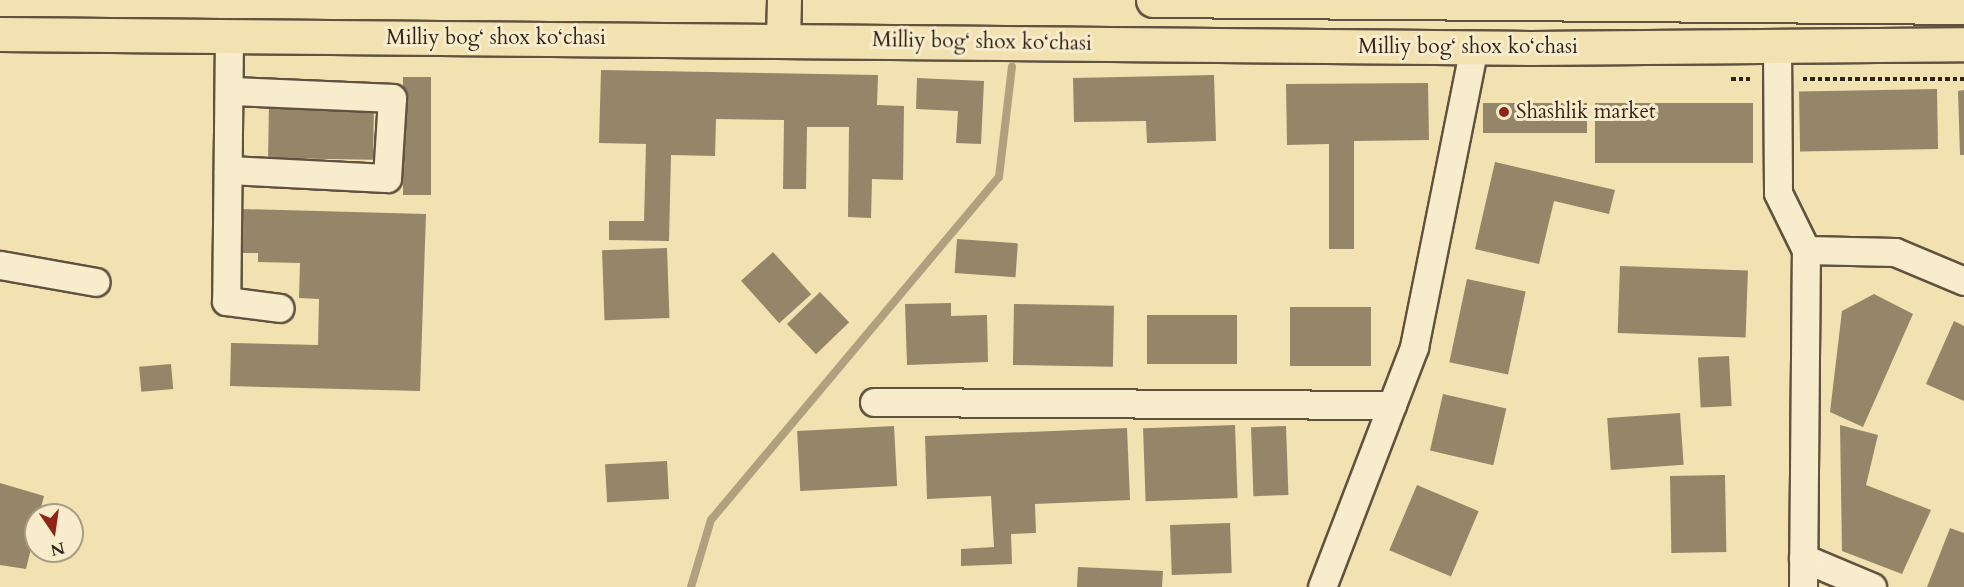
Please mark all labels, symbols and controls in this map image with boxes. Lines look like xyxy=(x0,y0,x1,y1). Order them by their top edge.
street label: Milliy bog‘ shox ko‘chasi xyxy=(386,25,606,51)
street label: Milliy bog‘ shox ko‘chasi xyxy=(872,27,1092,57)
street label: Milliy bog‘ shox ko‘chasi xyxy=(1358,34,1578,60)
place label: Shashlik market xyxy=(1516,99,1656,125)
marker: Shashlik market xyxy=(1497,105,1511,119)
north arrow xyxy=(24,503,84,563)
text: N xyxy=(48,536,67,561)

